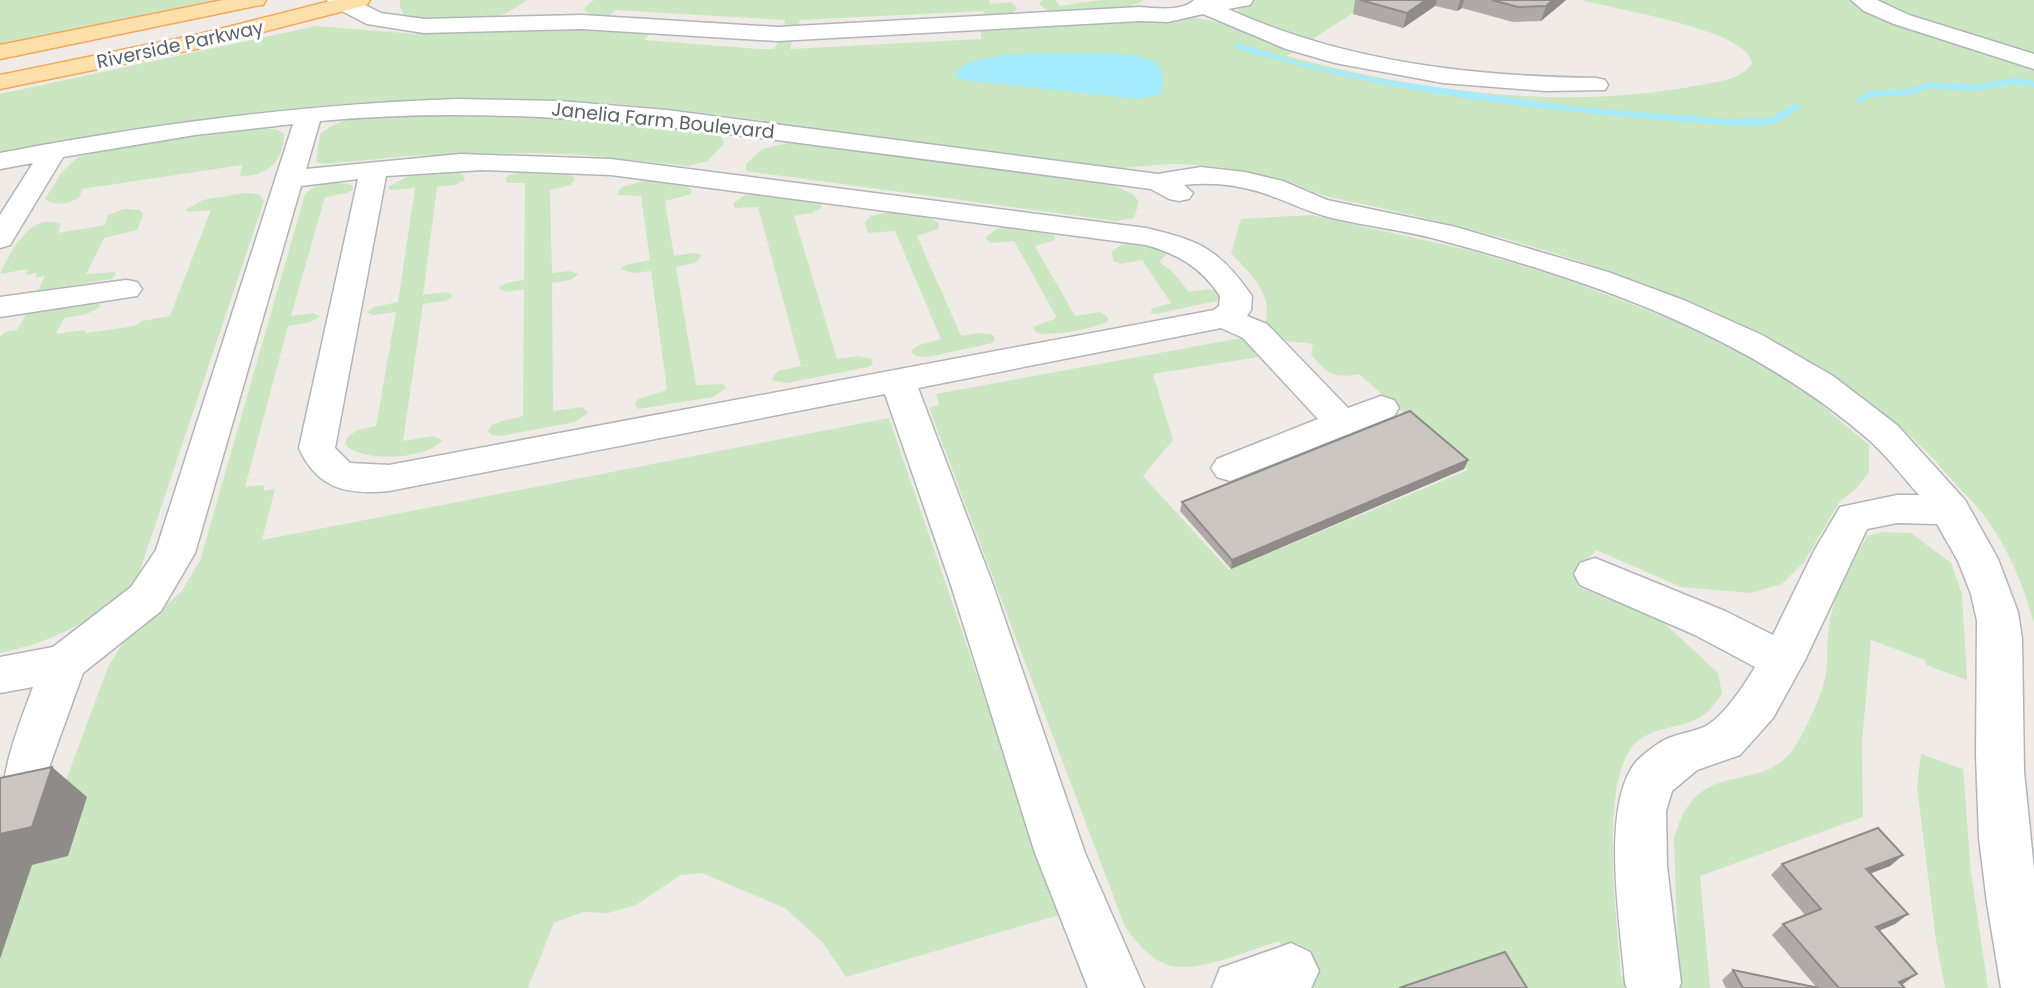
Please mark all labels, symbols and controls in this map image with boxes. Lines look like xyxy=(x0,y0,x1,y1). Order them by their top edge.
street label: Riverside Parkway xyxy=(94,14,266,75)
street label: Janelia Farm Boulevard xyxy=(550,95,776,146)

